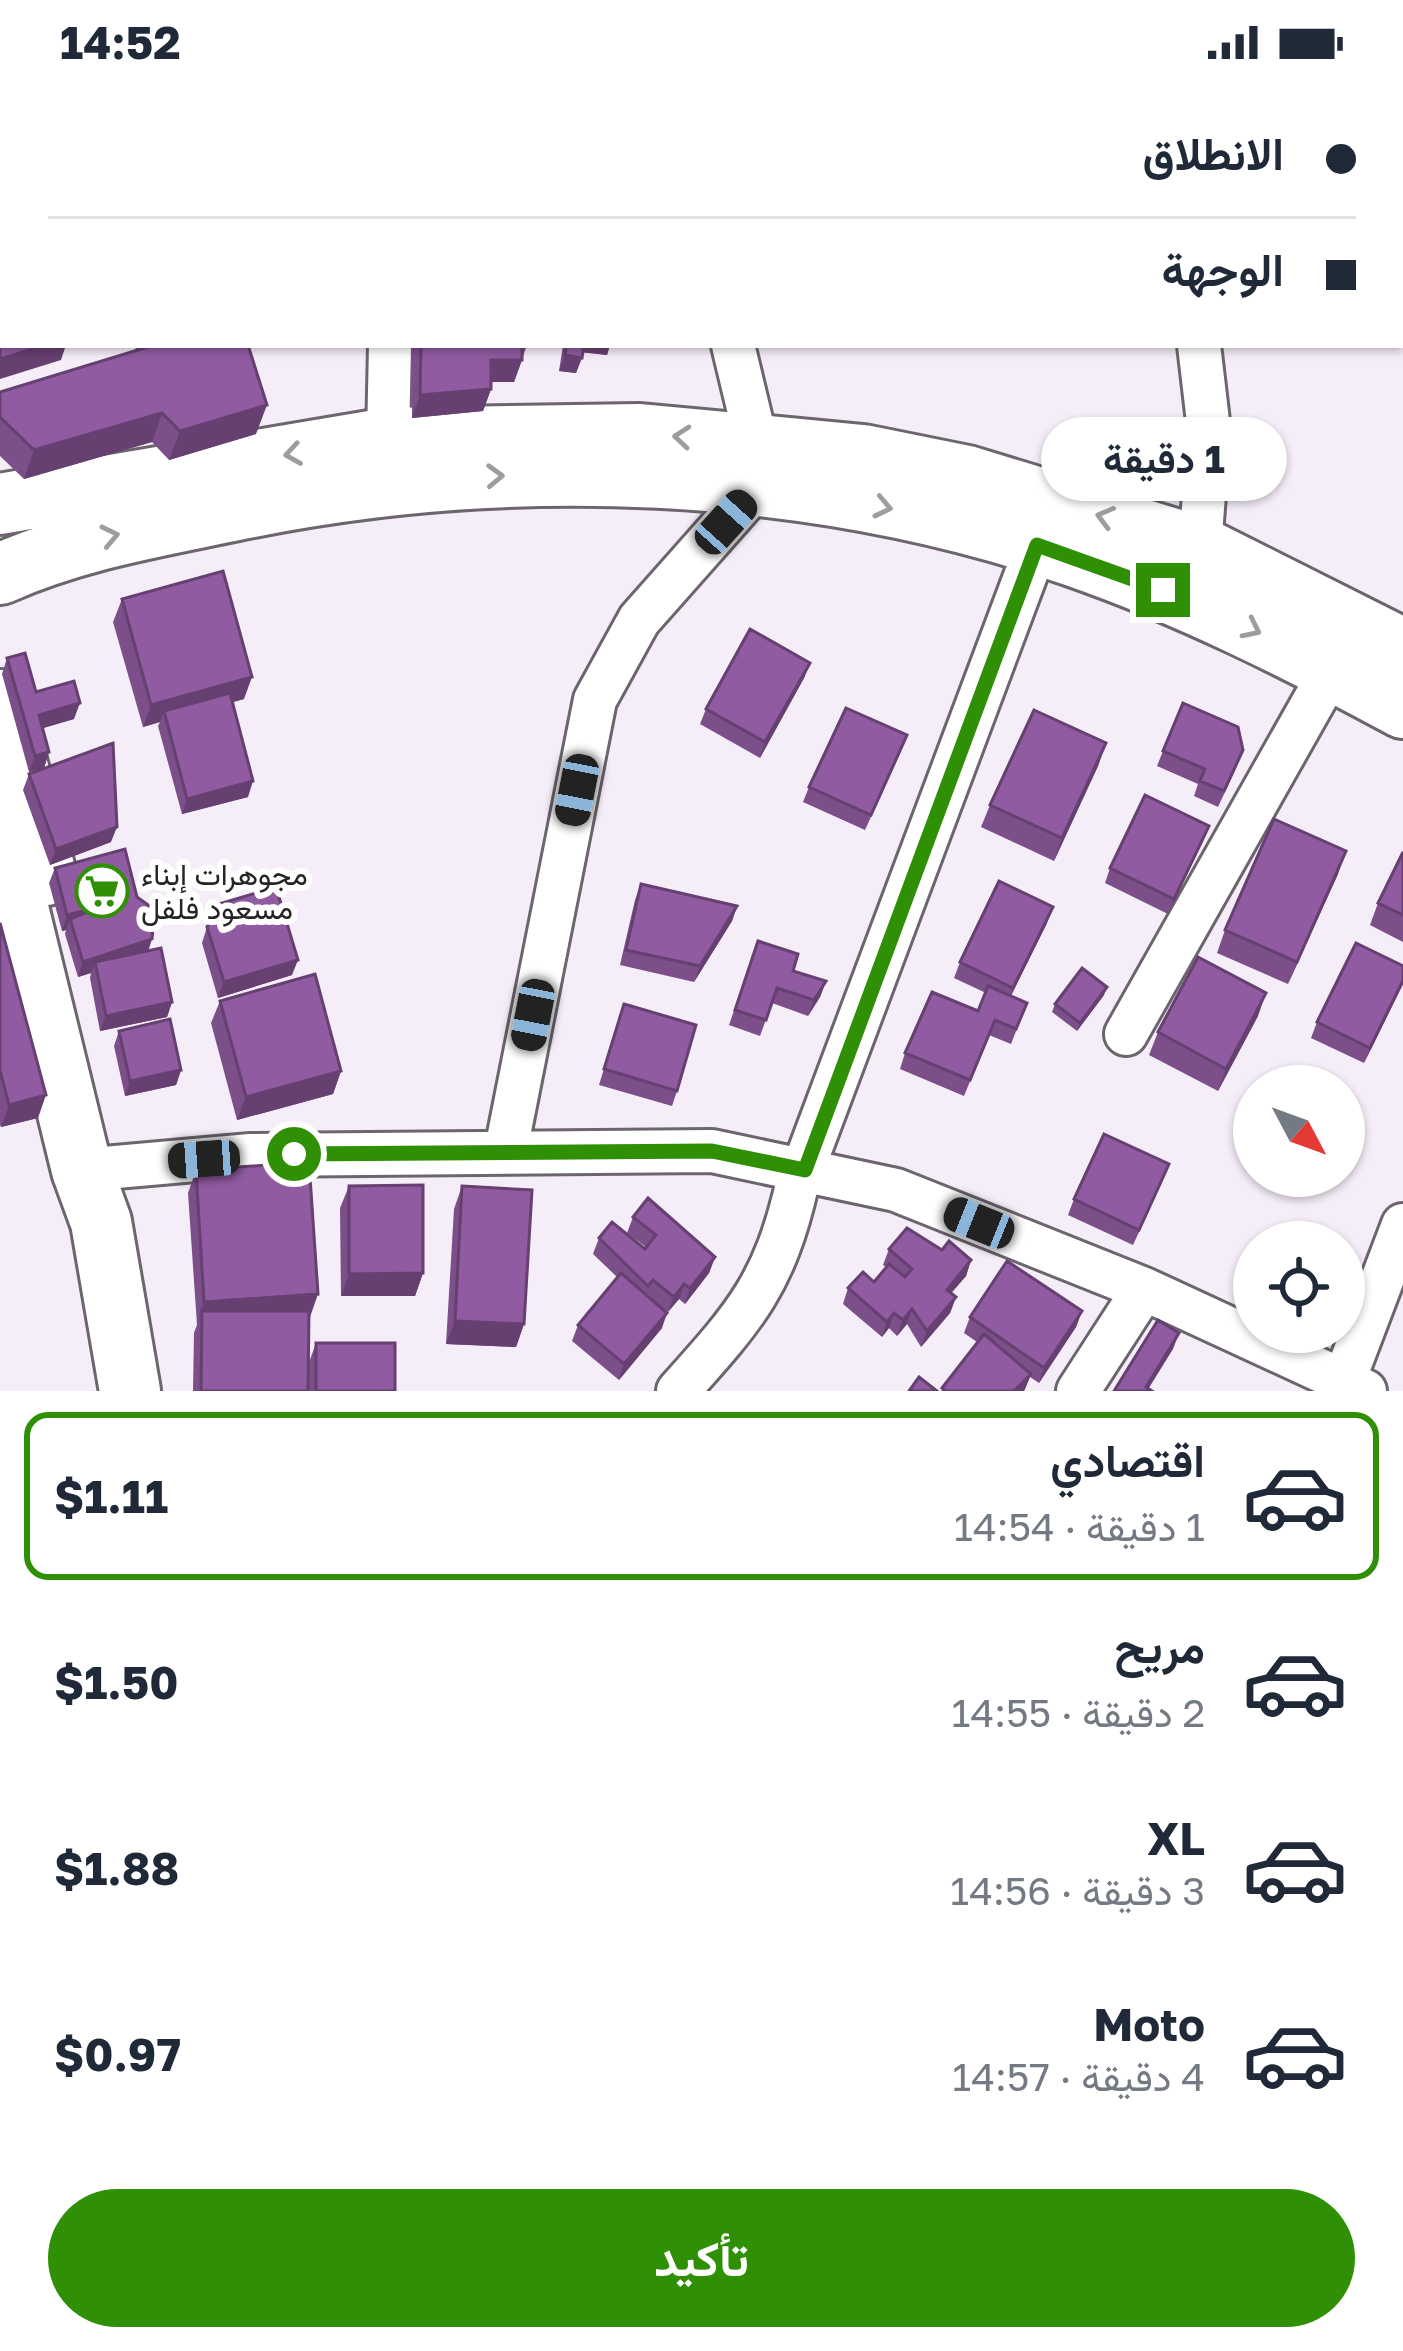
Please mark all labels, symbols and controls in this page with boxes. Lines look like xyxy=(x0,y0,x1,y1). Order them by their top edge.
text: 14:52 xyxy=(60,15,181,69)
text: الانطلاق xyxy=(1143,126,1284,180)
text: الوجهة xyxy=(1162,242,1284,296)
callout: 1 دقيقة xyxy=(1040,416,1286,500)
one-way arrow xyxy=(672,425,691,451)
text: 1 دقيقة xyxy=(1103,435,1225,482)
one-way arrow xyxy=(284,440,304,465)
one-way arrow xyxy=(486,463,505,489)
car xyxy=(689,483,763,561)
one-way arrow xyxy=(872,494,892,519)
one-way arrow xyxy=(1095,507,1115,532)
one-way arrow xyxy=(100,525,120,550)
route end xyxy=(1136,563,1190,617)
one-way arrow xyxy=(1240,614,1262,637)
car xyxy=(552,751,602,829)
place label: مجوهرات إبناء مسعود فلفل xyxy=(141,856,308,927)
supermarket icon: مجوهرات إبناء مسعود فلفل xyxy=(74,863,130,919)
car xyxy=(508,976,558,1054)
north arrow xyxy=(1233,1065,1365,1197)
map controls xyxy=(1233,1065,1365,1353)
route start xyxy=(267,1127,321,1181)
car xyxy=(167,1139,241,1179)
car xyxy=(939,1193,1019,1253)
button: locate xyxy=(1233,1221,1365,1353)
text: اقتصادي xyxy=(1050,1433,1205,1487)
icon: car xyxy=(1241,1442,1349,1550)
text: $1.11 xyxy=(54,1469,168,1523)
text: 1 دقيقة · 14:54 xyxy=(954,1503,1205,1550)
text: مريح xyxy=(1114,1619,1205,1673)
icon: car xyxy=(1241,1628,1349,1736)
text: $1.50 xyxy=(54,1655,178,1709)
text: 2 دقيقة · 14:55 xyxy=(952,1689,1205,1736)
text: XL xyxy=(1147,1811,1205,1865)
icon: car xyxy=(1241,1814,1349,1922)
text: $1.88 xyxy=(54,1841,179,1895)
text: 3 دقيقة · 14:56 xyxy=(950,1867,1205,1914)
text: Moto xyxy=(1093,1997,1205,2051)
icon: car xyxy=(1241,2000,1349,2108)
text: $0.97 xyxy=(54,2027,181,2081)
text: 4 دقيقة · 14:57 xyxy=(952,2053,1205,2100)
button: تأكيد xyxy=(48,2189,1355,2327)

